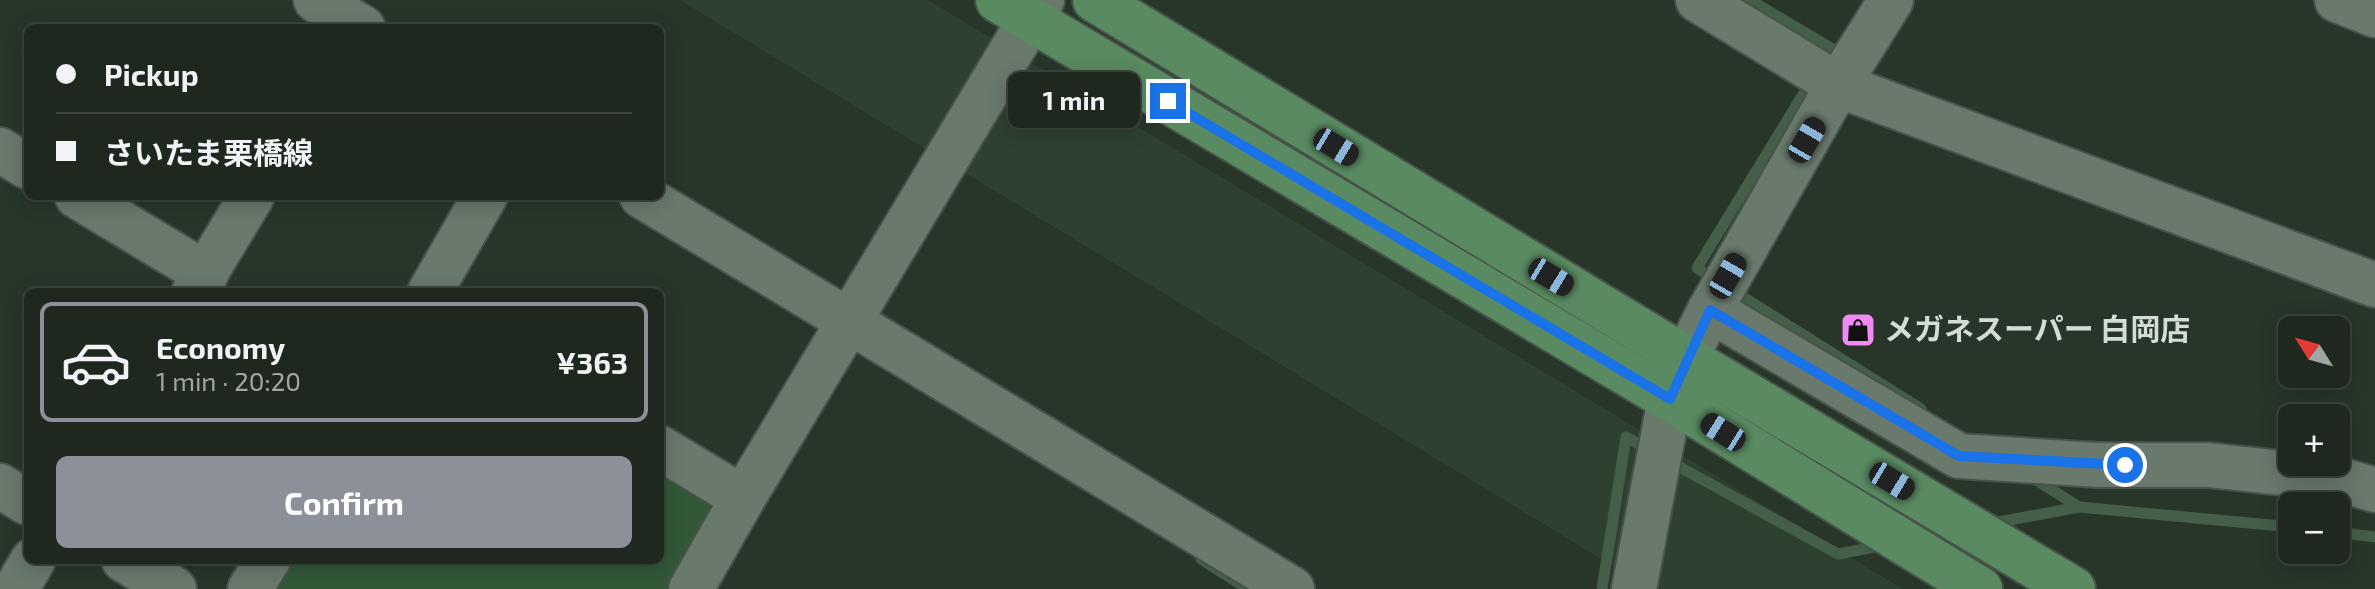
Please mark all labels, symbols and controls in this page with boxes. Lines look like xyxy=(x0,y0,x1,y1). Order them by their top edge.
text: Pickup xyxy=(104,56,199,92)
callout: 1 min xyxy=(1008,73,1140,129)
route end xyxy=(1150,83,1186,119)
text: 1 min xyxy=(1043,84,1105,115)
car xyxy=(1785,113,1829,167)
car xyxy=(1309,124,1363,170)
text: さいたま栗橋線 xyxy=(104,134,313,170)
car xyxy=(1706,249,1750,303)
car xyxy=(1524,254,1578,300)
place label: メガネスーパー 白岡店 xyxy=(1884,310,2190,346)
shop icon: メガネスーパー 白岡店 xyxy=(1839,311,1877,349)
north arrow xyxy=(2278,316,2350,388)
map controls xyxy=(2278,316,2350,564)
icon: car xyxy=(60,326,132,398)
text: Economy xyxy=(156,329,285,365)
text: ¥363 xyxy=(556,344,628,380)
text: 1 min · 20:20 xyxy=(156,365,301,396)
button: + xyxy=(2278,404,2350,476)
car xyxy=(1696,409,1750,455)
route start xyxy=(2107,447,2143,483)
button: Confirm xyxy=(56,456,632,548)
car xyxy=(1865,458,1919,504)
button: − xyxy=(2278,492,2350,564)

